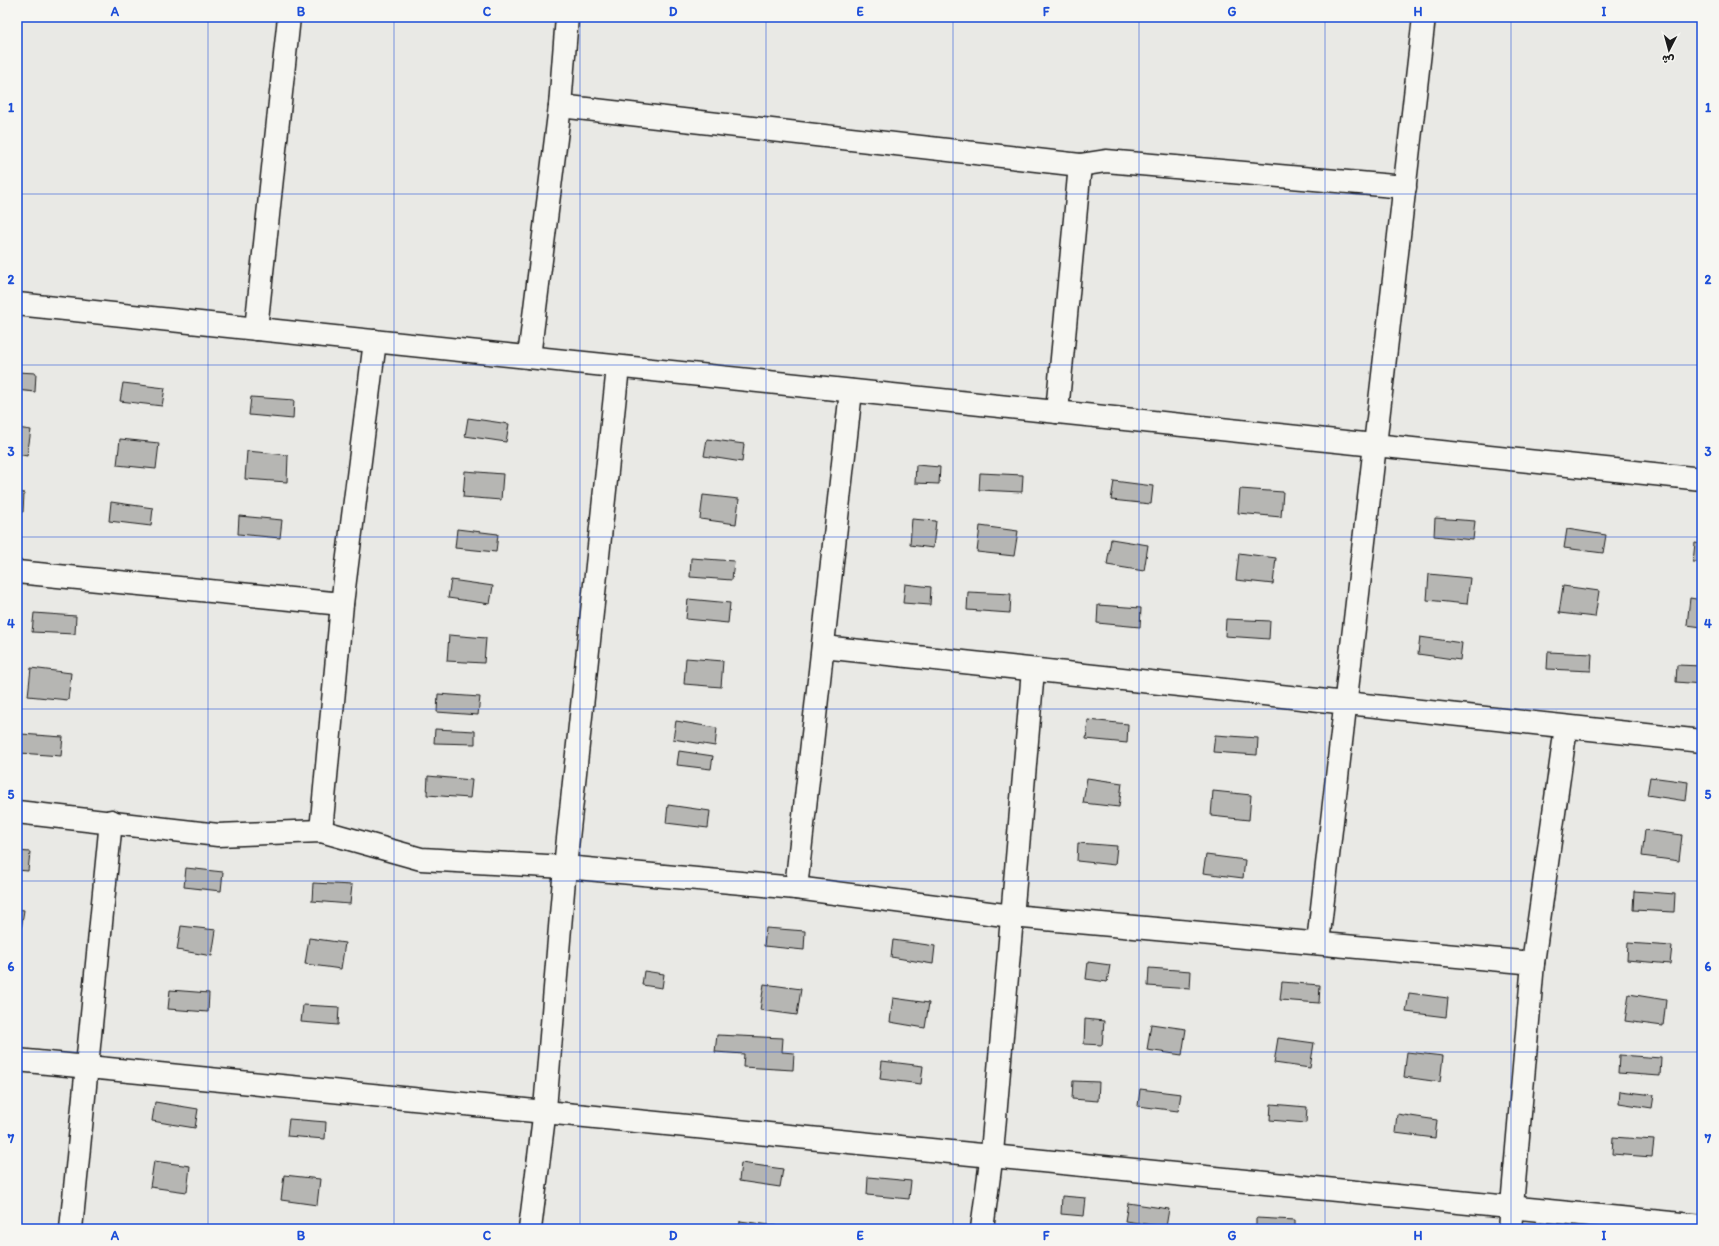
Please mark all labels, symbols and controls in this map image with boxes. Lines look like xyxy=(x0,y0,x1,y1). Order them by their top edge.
text: A xyxy=(110,4,120,19)
text: B xyxy=(297,4,306,19)
text: C xyxy=(483,4,492,19)
text: D xyxy=(669,4,678,19)
text: E xyxy=(856,4,864,19)
text: F xyxy=(1043,4,1050,19)
text: G xyxy=(1228,4,1237,19)
text: H xyxy=(1414,4,1423,19)
text: I xyxy=(1602,4,1607,19)
north arrow xyxy=(1649,30,1689,70)
text: ش xyxy=(1661,52,1675,67)
text: 1 xyxy=(8,100,14,115)
text: 1 xyxy=(1705,100,1711,115)
text: 2 xyxy=(8,272,15,287)
text: 2 xyxy=(1705,272,1712,287)
text: 3 xyxy=(7,444,15,459)
text: 3 xyxy=(1704,444,1712,459)
text: 4 xyxy=(7,616,15,631)
text: 4 xyxy=(1704,616,1712,631)
text: 5 xyxy=(8,787,15,802)
text: 5 xyxy=(1705,787,1712,802)
text: 6 xyxy=(8,959,15,974)
text: 6 xyxy=(1705,959,1712,974)
text: 7 xyxy=(7,1131,15,1146)
text: 7 xyxy=(1704,1131,1712,1146)
text: A xyxy=(110,1228,120,1243)
text: B xyxy=(297,1228,306,1243)
text: C xyxy=(483,1228,492,1243)
text: D xyxy=(669,1228,678,1243)
text: E xyxy=(856,1228,864,1243)
text: F xyxy=(1043,1228,1050,1243)
text: G xyxy=(1228,1228,1237,1243)
text: H xyxy=(1414,1228,1423,1243)
text: I xyxy=(1602,1228,1607,1243)

